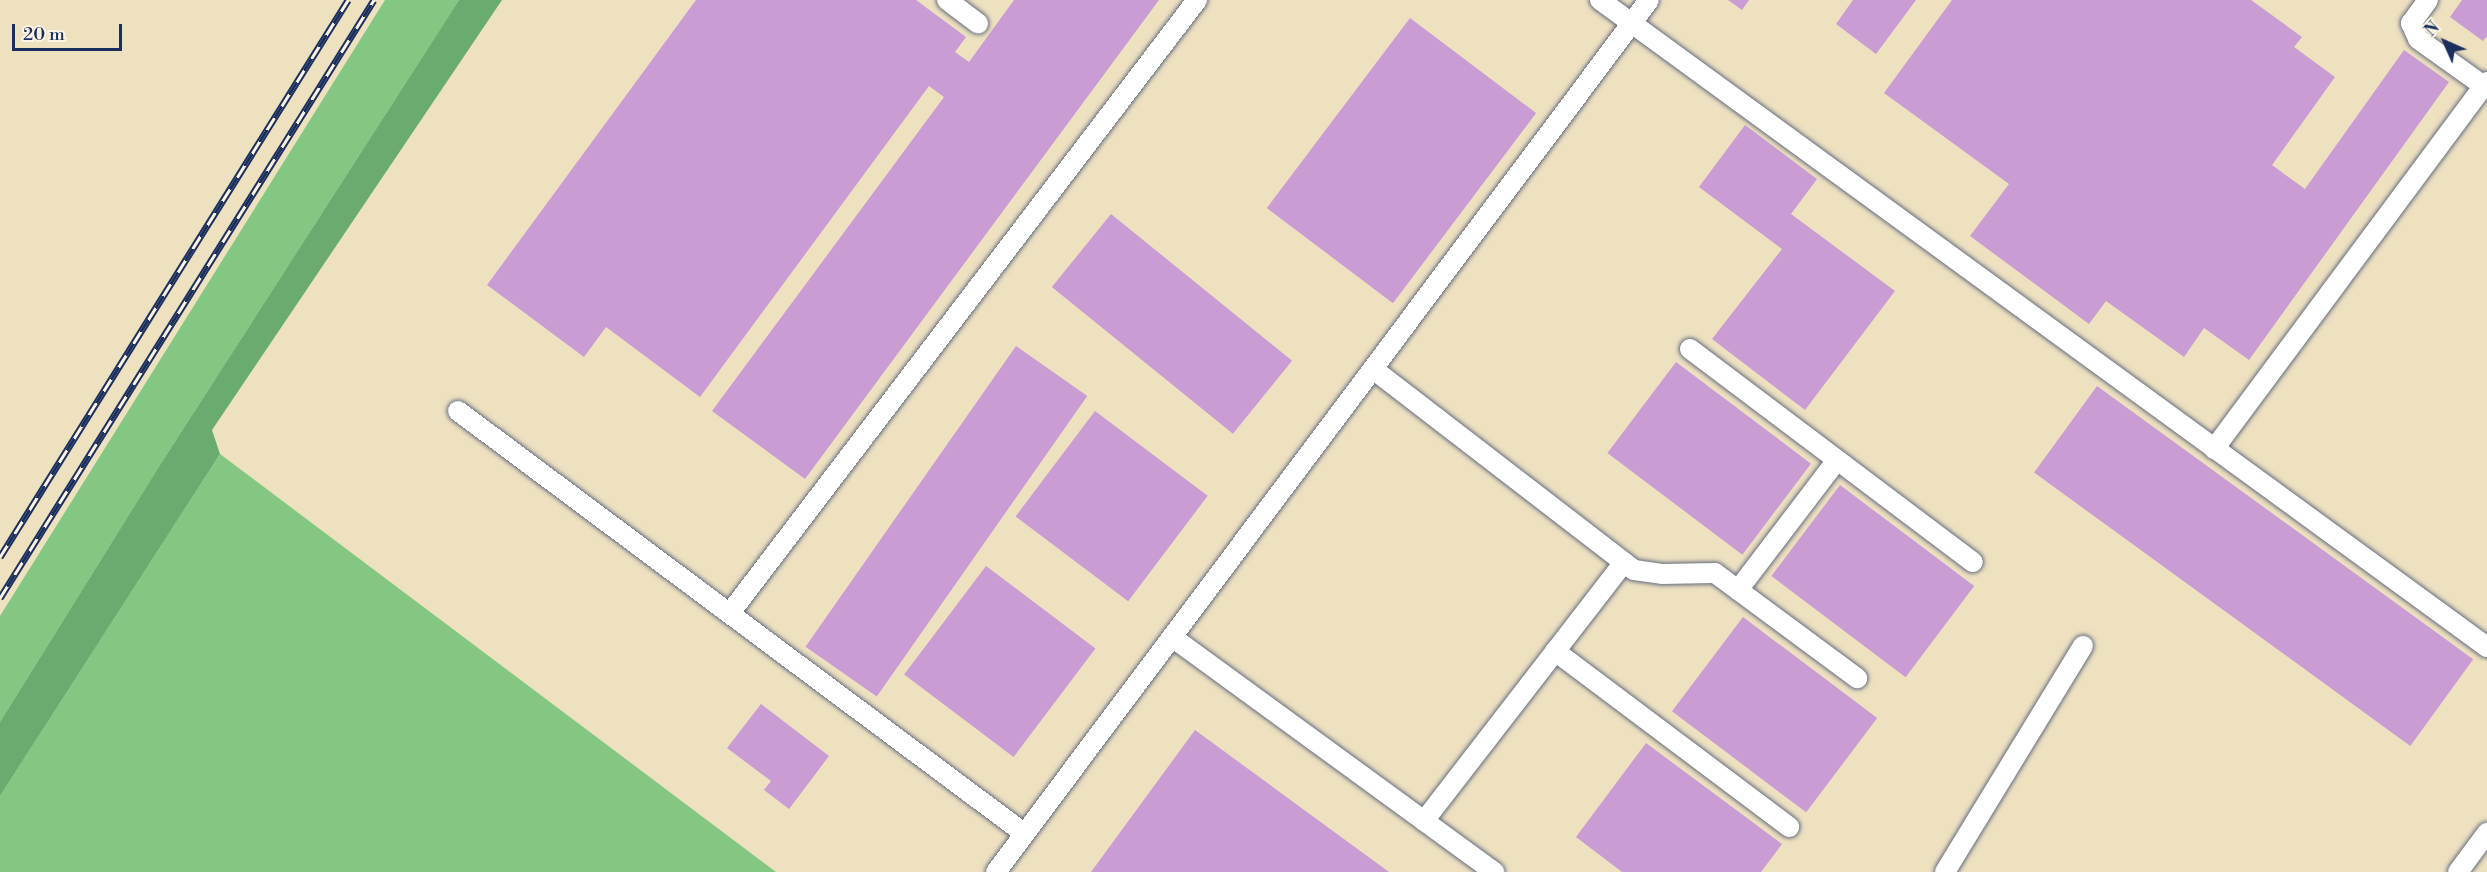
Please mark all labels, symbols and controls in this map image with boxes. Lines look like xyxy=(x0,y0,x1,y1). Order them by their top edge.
scale bar xyxy=(15,12,124,50)
north arrow xyxy=(2415,12,2475,72)
text: N xyxy=(2421,18,2444,41)
text: 20 m xyxy=(23,23,65,46)

